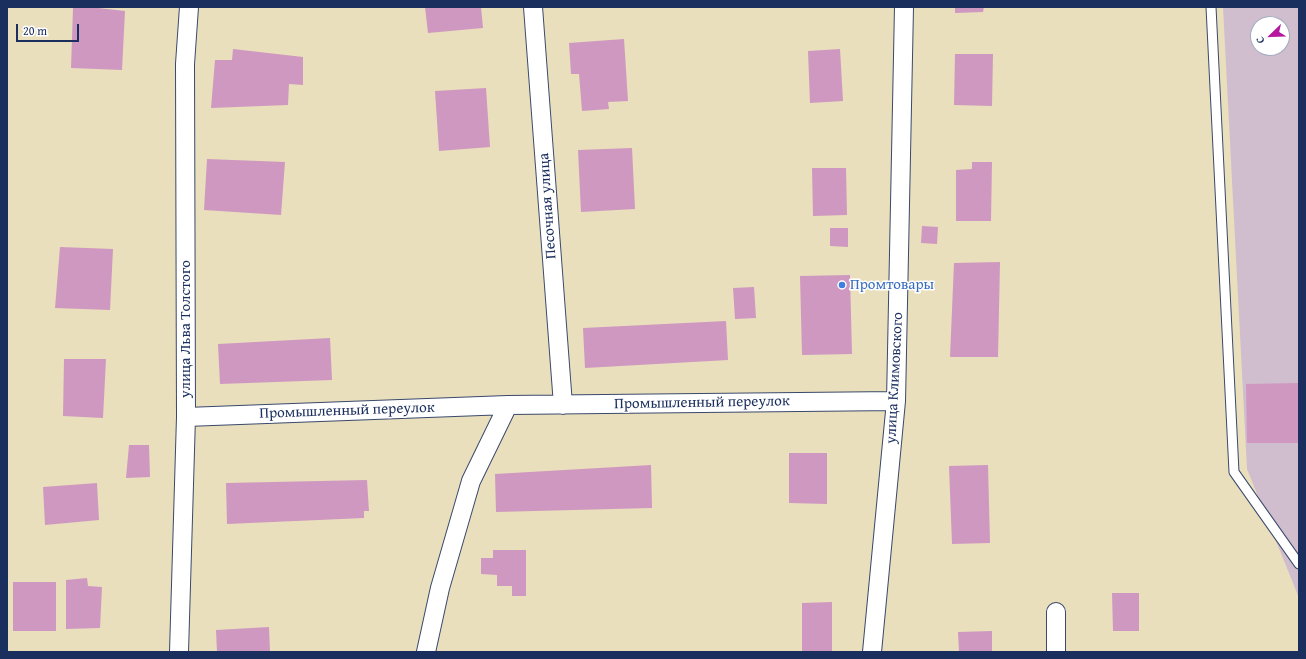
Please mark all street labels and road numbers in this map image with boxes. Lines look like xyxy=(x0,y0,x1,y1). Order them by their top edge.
street label: Песочная улица xyxy=(535,152,561,260)
street label: улица Льва Толстого xyxy=(177,260,195,398)
street label: улица Климовского xyxy=(883,312,907,444)
street label: Промышленный переулок xyxy=(614,392,790,414)
street label: Промышленный переулок xyxy=(259,399,435,423)

